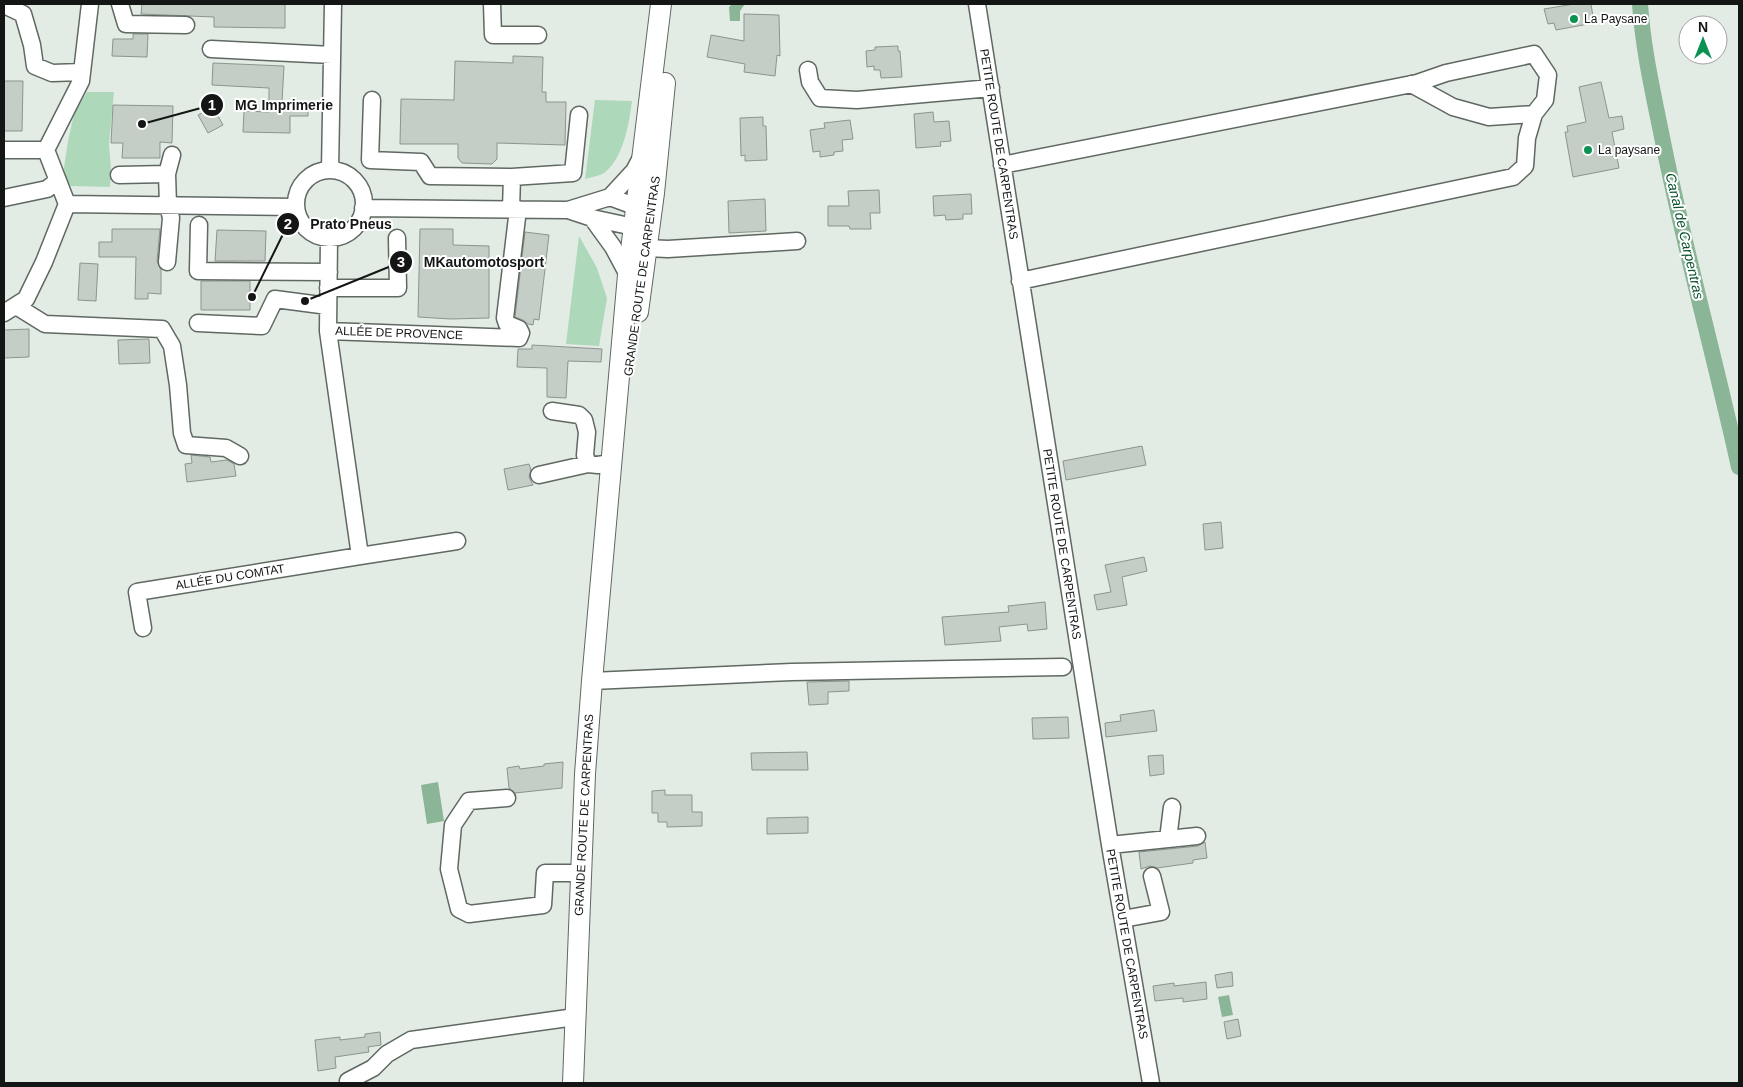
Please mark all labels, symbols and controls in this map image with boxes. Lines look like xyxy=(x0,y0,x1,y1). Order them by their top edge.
place label: La Paysane xyxy=(1584,12,1648,26)
marker: La Paysane xyxy=(1568,13,1580,25)
north arrow xyxy=(1678,15,1728,65)
text: N xyxy=(1698,19,1708,35)
street label: PETITE ROUTE DE CARPENTRAS xyxy=(977,48,1021,240)
callout: MG Imprimerie xyxy=(200,90,343,119)
text: 1 xyxy=(208,96,216,113)
text: MG Imprimerie xyxy=(235,97,333,113)
place label: La paysane xyxy=(1598,143,1660,157)
marker: La paysane xyxy=(1582,144,1594,156)
water label: Canal de Carpentras xyxy=(1663,171,1707,301)
street label: GRANDE ROUTE DE CARPENTRAS xyxy=(621,175,663,377)
callout: Prato Pneus xyxy=(275,209,402,238)
text: 2 xyxy=(284,215,292,232)
text: Prato Pneus xyxy=(310,216,392,232)
callout: MKautomotosport xyxy=(388,248,554,277)
text: 3 xyxy=(397,253,405,270)
text: MKautomotosport xyxy=(424,254,545,270)
street label: ALLÉE DE PROVENCE xyxy=(335,323,463,342)
street label: PETITE ROUTE DE CARPENTRAS xyxy=(1040,448,1084,640)
street label: ALLÉE DU COMTAT xyxy=(174,560,286,593)
street label: GRANDE ROUTE DE CARPENTRAS xyxy=(572,714,596,916)
street label: PETITE ROUTE DE CARPENTRAS xyxy=(1103,848,1151,1040)

